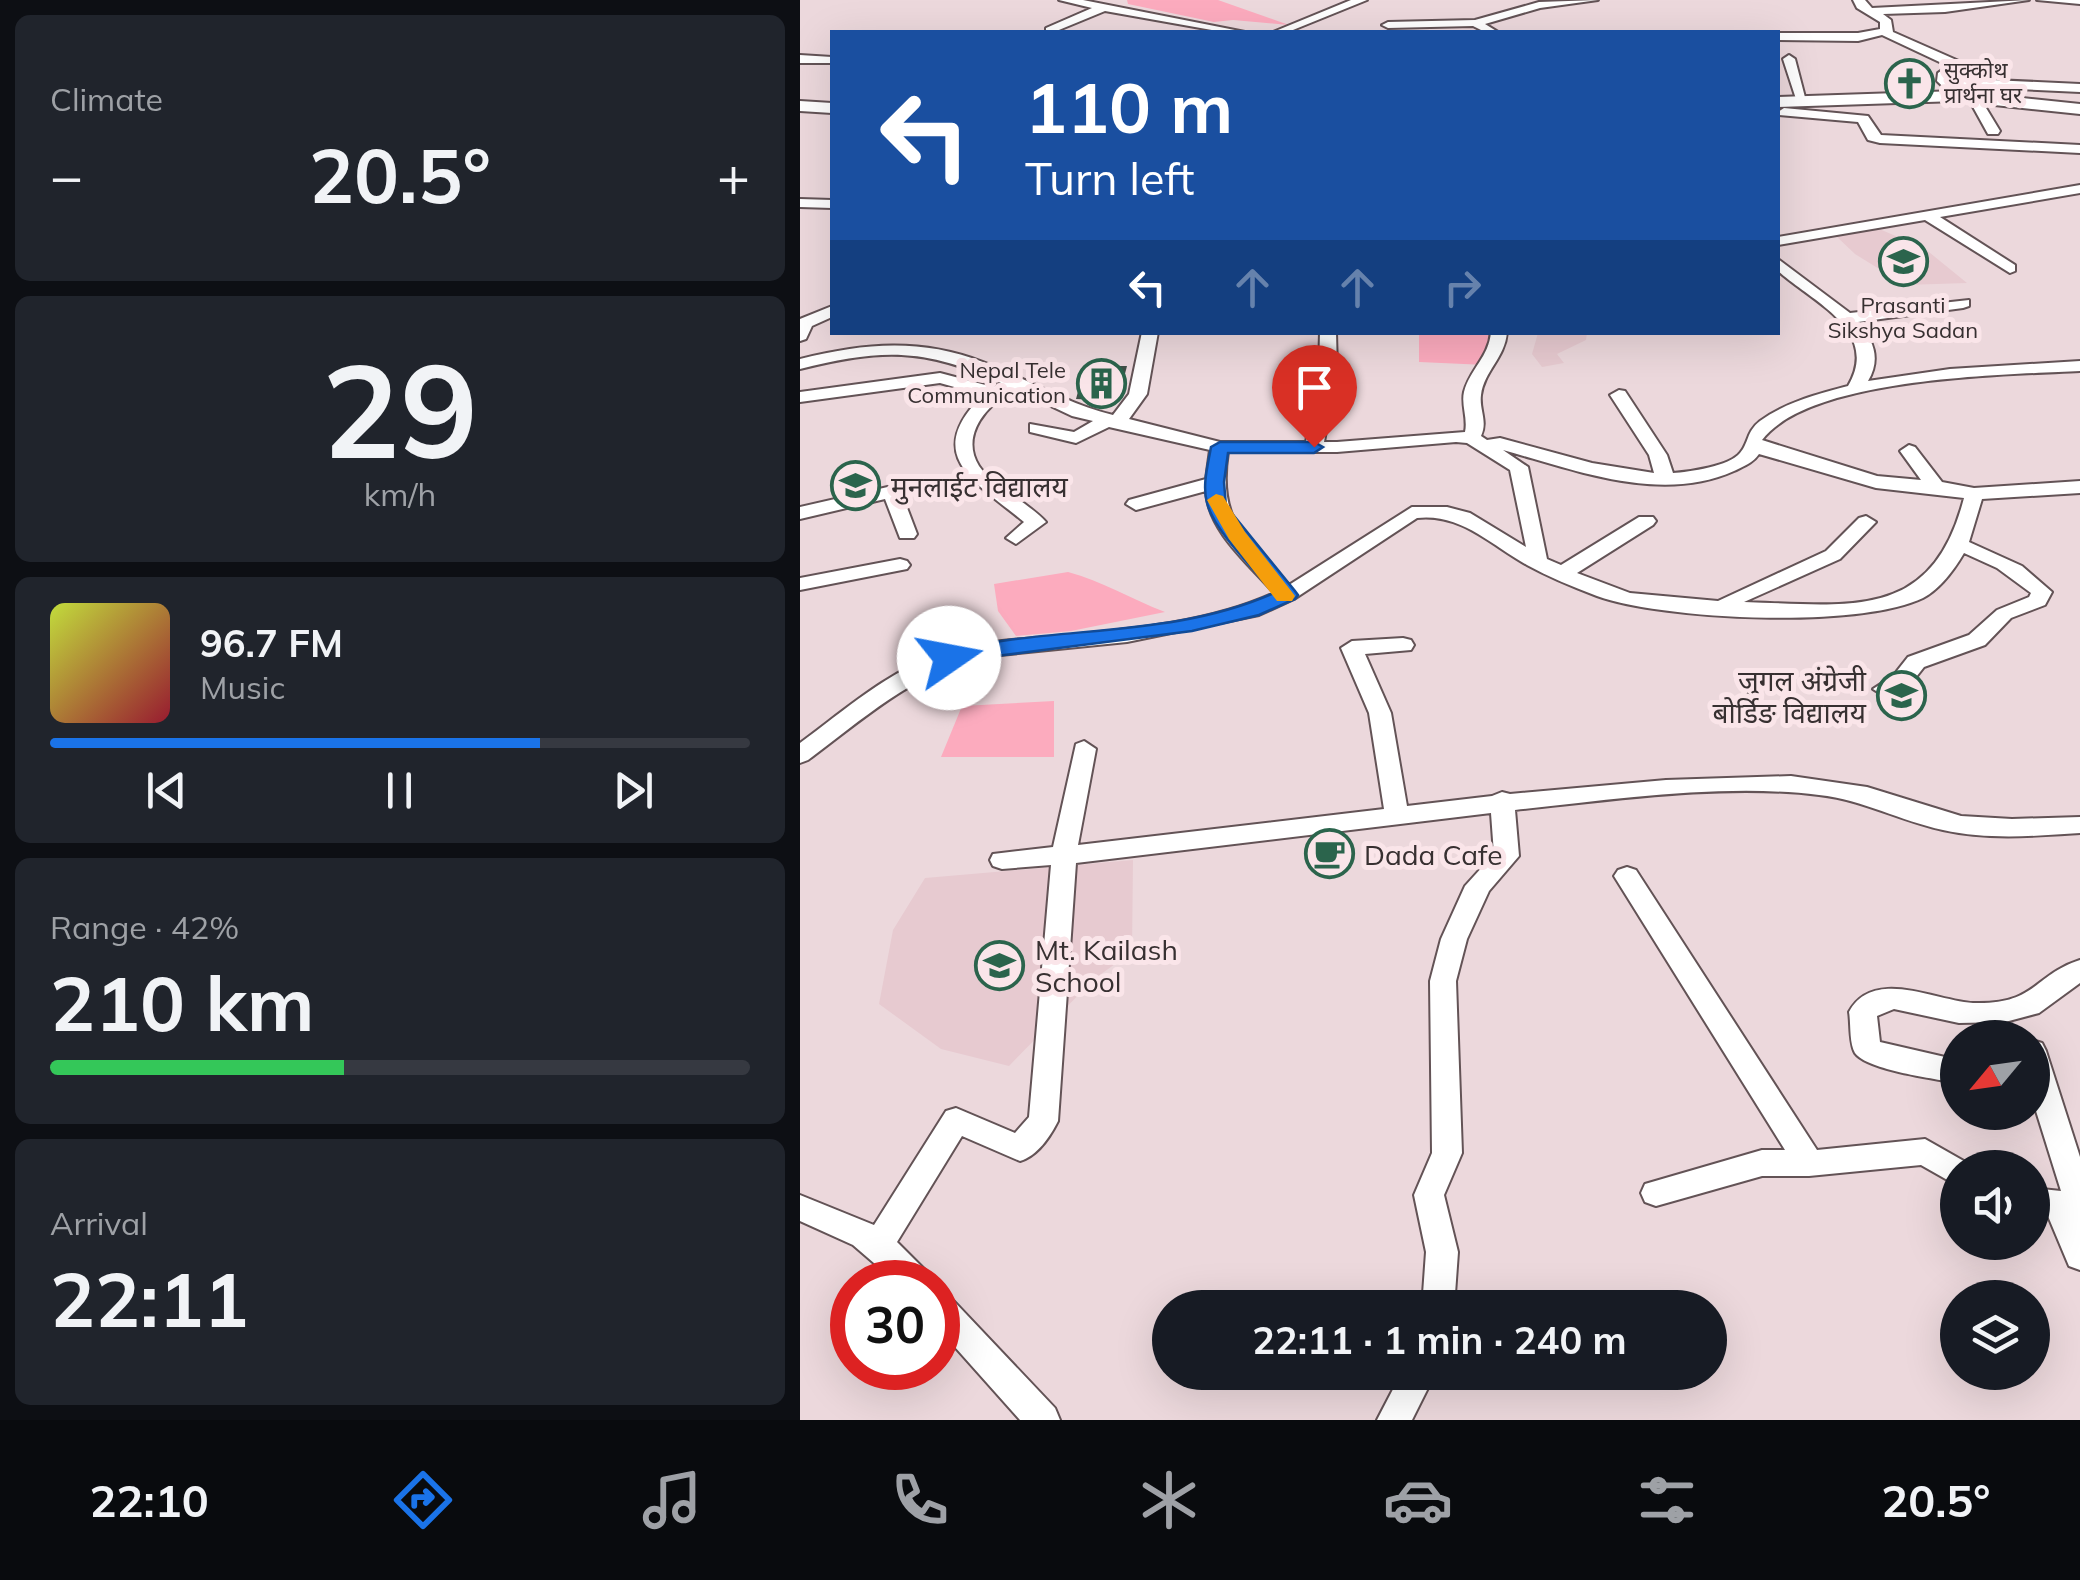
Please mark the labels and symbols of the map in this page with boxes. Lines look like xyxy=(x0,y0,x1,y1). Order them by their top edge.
place label: सुक्कोथ प्रार्थना घर xyxy=(1944,56,2023,109)
church icon: सुक्कोथ प्रार्थना घर xyxy=(1883,57,1935,109)
school or university icon: Prasanti Sikshya Sadan xyxy=(1877,235,1929,287)
place label: Prasanti Sikshya Sadan xyxy=(1828,291,1978,344)
pin xyxy=(1272,345,1357,448)
place label: Nepal Tele Communication xyxy=(907,356,1066,409)
building icon: Nepal Tele Communication xyxy=(1075,357,1127,409)
school or university icon: मुनलाईट विद्यालय xyxy=(830,460,882,512)
place label: मुनलाईट विद्यालय xyxy=(891,469,1068,505)
position arrow xyxy=(897,606,1001,710)
place label: जुगल अंग्रेजी बोर्डिङ विद्यालय xyxy=(1712,663,1867,730)
school or university icon: जुगल अंग्रेजी बोर्डिङ विद्यालय xyxy=(1875,670,1927,722)
cafe icon: Dada Cafe xyxy=(1303,828,1355,880)
place label: Dada Cafe xyxy=(1364,837,1502,872)
place label: Mt. Kailash School xyxy=(1035,932,1178,999)
school or university icon: Mt. Kailash School xyxy=(974,939,1026,991)
north arrow xyxy=(1940,1020,2050,1130)
speed limit sign: 30 xyxy=(830,1260,960,1390)

